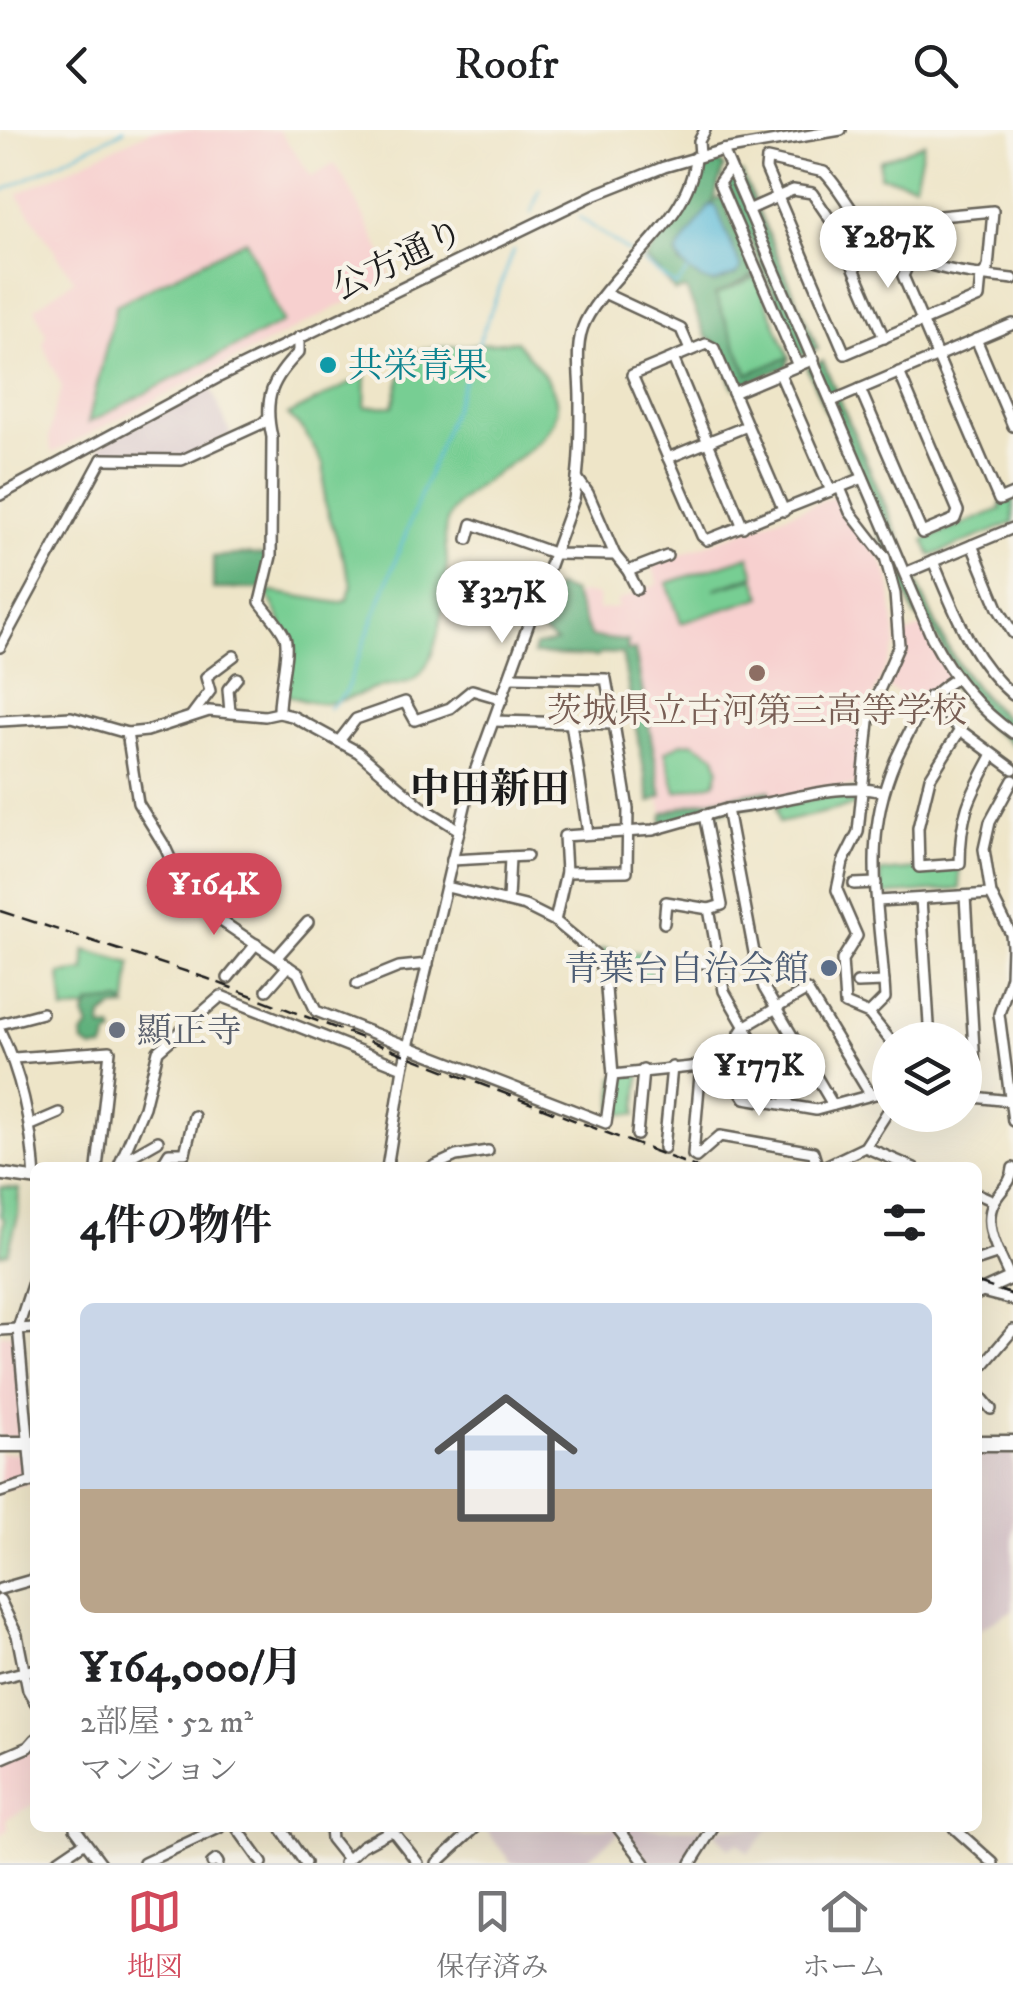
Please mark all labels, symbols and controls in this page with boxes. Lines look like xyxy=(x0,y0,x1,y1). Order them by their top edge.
text: Roofr xyxy=(454,37,559,93)
icon: back xyxy=(50,38,105,93)
icon: search xyxy=(908,38,963,93)
pin: ¥287K xyxy=(818,206,958,291)
street label: 公方通り xyxy=(326,210,471,311)
text: ¥287K xyxy=(842,218,934,258)
place label: 共栄青果 xyxy=(348,345,488,389)
marker: 共栄青果 xyxy=(317,354,339,376)
pin: ¥327K xyxy=(432,561,572,646)
text: ¥327K xyxy=(458,573,546,613)
marker: 茨城県立古河第三高等学校 xyxy=(746,662,768,684)
place label: 茨城県立古河第三高等学校 xyxy=(547,690,967,734)
district label: 中田新田 xyxy=(410,766,570,816)
pin: ¥164K xyxy=(144,853,284,938)
text: ¥164K xyxy=(169,865,259,905)
place label: 青葉台自治会館 xyxy=(564,948,809,992)
marker: 青葉台自治会館 xyxy=(818,957,840,979)
place label: 顯正寺 xyxy=(137,1010,242,1054)
marker: 顯正寺 xyxy=(106,1019,128,1041)
map controls xyxy=(872,1022,982,1132)
button: layers xyxy=(872,1022,982,1132)
pin: ¥177K xyxy=(689,1034,829,1119)
text: ¥177K xyxy=(714,1046,804,1086)
icon: filters xyxy=(877,1195,932,1250)
text: 4件の物件 xyxy=(80,1201,272,1253)
icon: home xyxy=(416,1368,596,1548)
text: ¥164,000/月 xyxy=(80,1643,303,1695)
text: 2部屋 · 52 m² xyxy=(80,1703,253,1743)
text: マンション xyxy=(80,1751,239,1791)
tab: 地図 xyxy=(127,1884,183,1985)
tab: 保存済み xyxy=(436,1884,548,1985)
tab: ホーム xyxy=(802,1884,886,1985)

